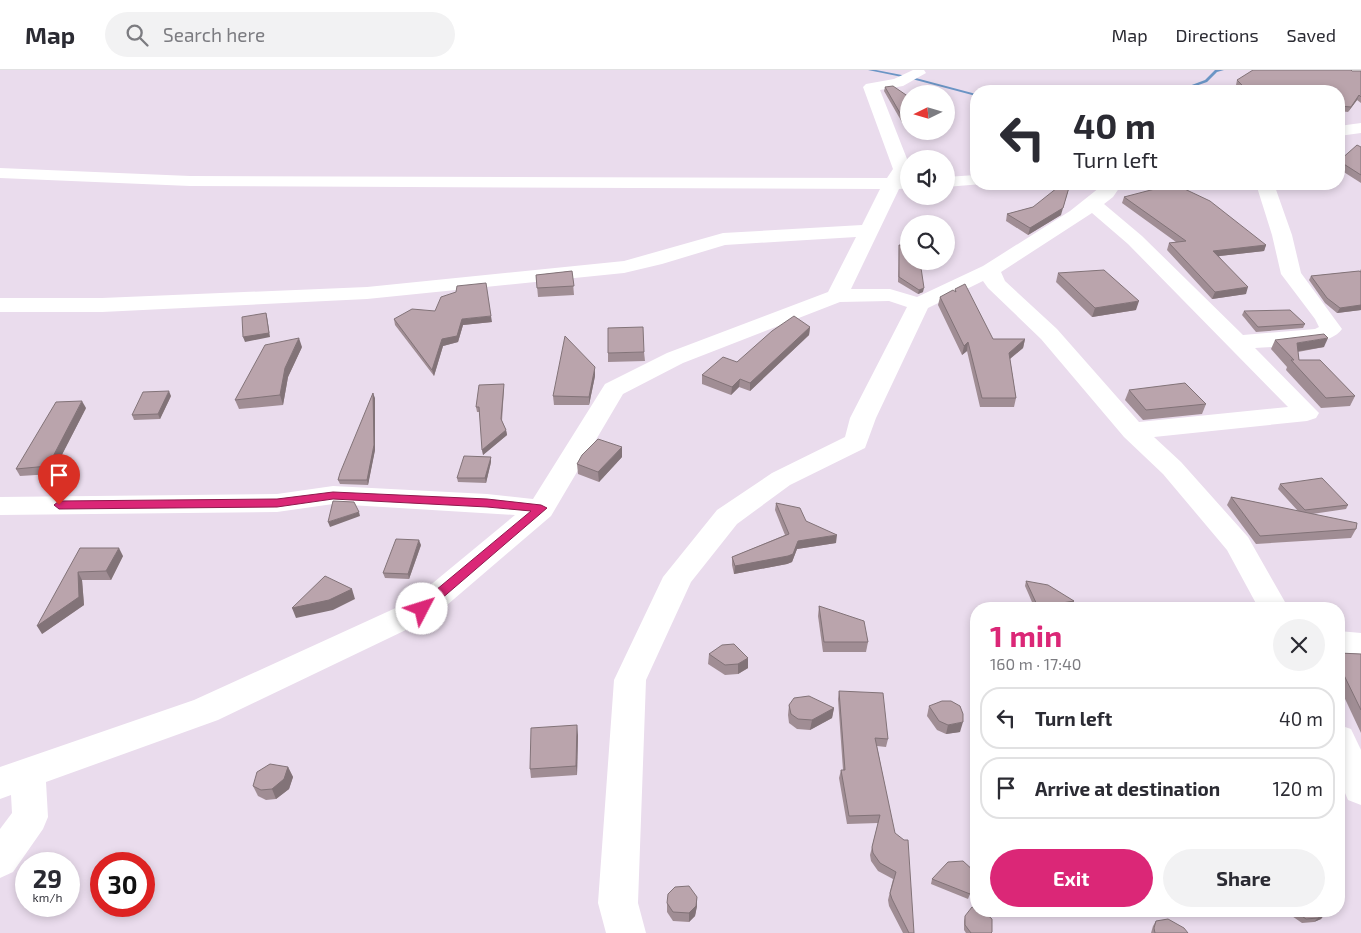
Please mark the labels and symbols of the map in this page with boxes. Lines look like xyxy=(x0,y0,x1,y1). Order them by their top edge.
north arrow xyxy=(900,85,955,140)
pin xyxy=(38,454,80,505)
position arrow xyxy=(395,582,447,634)
speed limit sign: 30 xyxy=(90,852,155,917)

